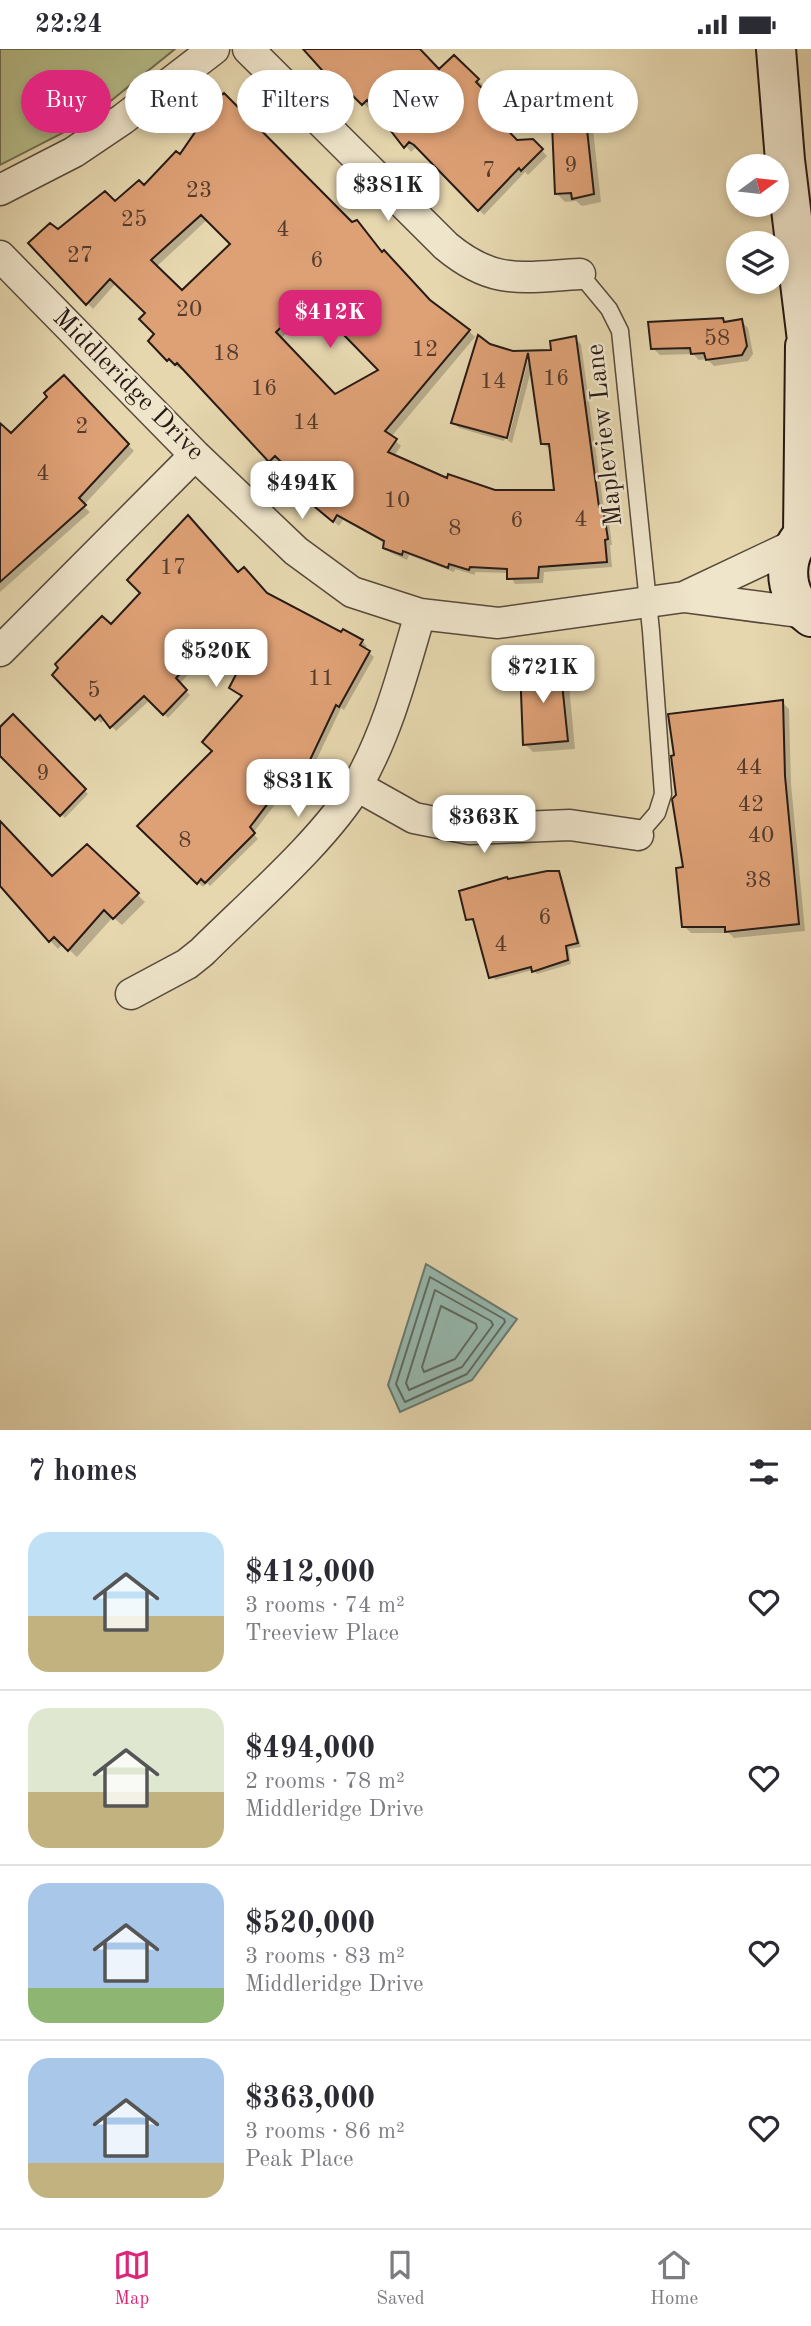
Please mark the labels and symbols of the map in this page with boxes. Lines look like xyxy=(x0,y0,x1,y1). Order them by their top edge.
house number: 9 xyxy=(564,154,578,177)
north arrow xyxy=(726,154,789,217)
house number: 7 xyxy=(482,159,496,182)
pin: $381K xyxy=(339,163,437,223)
house number: 23 xyxy=(186,179,212,202)
house number: 25 xyxy=(121,208,147,231)
house number: 4 xyxy=(276,218,290,241)
house number: 27 xyxy=(67,244,93,267)
house number: 6 xyxy=(310,249,324,272)
pin: $412K xyxy=(281,291,379,350)
house number: 20 xyxy=(176,298,202,321)
street label: Middleridge Drive xyxy=(47,304,209,466)
house number: 58 xyxy=(704,327,730,350)
house number: 12 xyxy=(412,338,438,361)
house number: 18 xyxy=(213,342,239,365)
street label: Mapleview Lane xyxy=(582,342,628,528)
house number: 16 xyxy=(543,367,569,390)
house number: 14 xyxy=(480,370,506,393)
house number: 16 xyxy=(251,377,277,400)
house number: 14 xyxy=(293,411,319,434)
house number: 2 xyxy=(75,415,89,438)
pin: $494K xyxy=(253,461,351,521)
house number: 4 xyxy=(36,462,50,485)
house number: 10 xyxy=(384,489,410,512)
house number: 4 xyxy=(574,508,588,531)
house number: 6 xyxy=(510,509,524,532)
house number: 8 xyxy=(448,517,462,540)
house number: 17 xyxy=(160,556,186,579)
pin: $520K xyxy=(167,629,265,689)
pin: $721K xyxy=(494,645,592,705)
house number: 11 xyxy=(308,667,334,690)
house number: 5 xyxy=(87,679,101,702)
house number: 44 xyxy=(736,756,762,779)
pin: $831K xyxy=(249,759,347,819)
house number: 9 xyxy=(36,762,50,785)
house number: 42 xyxy=(738,793,764,816)
pin: $363K xyxy=(435,795,533,855)
house number: 40 xyxy=(748,824,774,847)
house number: 8 xyxy=(178,829,192,852)
house number: 38 xyxy=(745,869,771,892)
house number: 6 xyxy=(538,906,552,929)
house number: 4 xyxy=(494,933,508,956)

